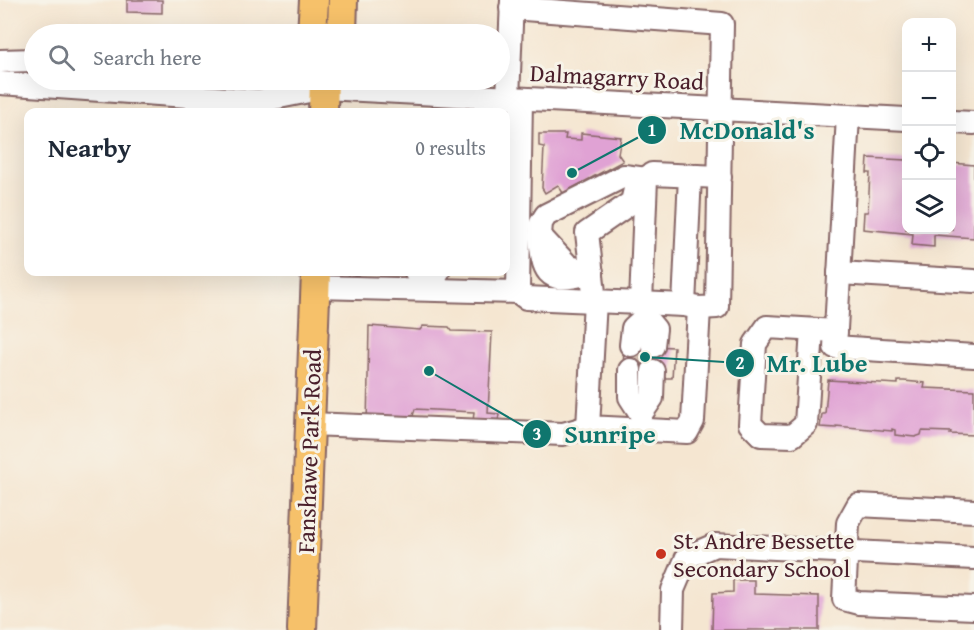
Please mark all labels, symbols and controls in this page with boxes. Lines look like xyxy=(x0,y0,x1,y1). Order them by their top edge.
map controls xyxy=(902,18,956,234)
button: + xyxy=(902,18,956,72)
search box xyxy=(24,24,510,90)
icon: search xyxy=(45,41,78,74)
text: Search here xyxy=(93,41,202,73)
street label: Dalmagarry Road xyxy=(529,55,705,99)
button: − xyxy=(902,72,956,126)
callout: McDonald's xyxy=(637,108,826,152)
text: McDonald's xyxy=(679,110,815,149)
text: 1 xyxy=(647,116,657,143)
button: locate xyxy=(902,126,956,180)
text: Nearby xyxy=(48,128,131,167)
text: 0 results xyxy=(415,133,486,162)
button: layers xyxy=(902,180,956,234)
callout: Mr. Lube xyxy=(725,341,880,385)
text: Mr. Lube xyxy=(767,343,868,382)
street label: Fanshawe Park Road xyxy=(288,348,330,554)
text: 2 xyxy=(735,349,745,376)
callout: Sunripe xyxy=(522,412,668,456)
text: Sunripe xyxy=(564,414,656,453)
text: 3 xyxy=(532,420,542,447)
place label: St. Andre Bessette Secondary School xyxy=(673,523,855,586)
marker: St. Andre Bessette Secondary School xyxy=(654,547,668,561)

